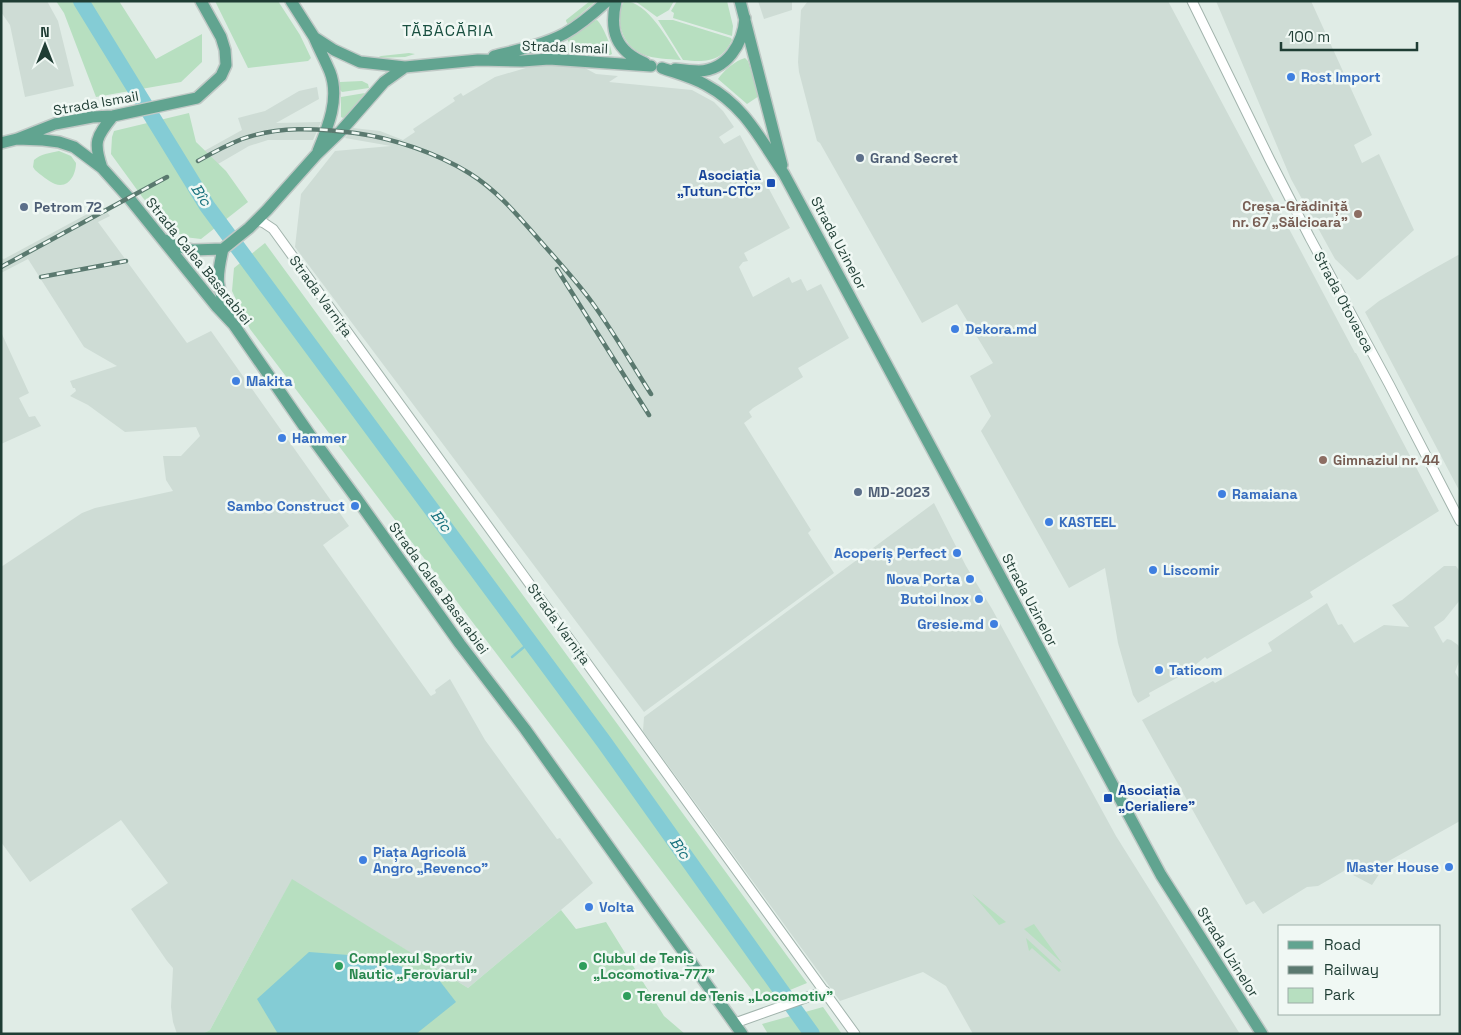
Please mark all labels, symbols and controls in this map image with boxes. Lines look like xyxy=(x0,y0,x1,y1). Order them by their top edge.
north arrow xyxy=(20,20,70,70)
district label: TĂBĂCĂRIA xyxy=(402,20,494,41)
scale bar xyxy=(1281,20,1417,52)
text: N xyxy=(40,23,50,41)
text: 100 m xyxy=(1288,27,1330,46)
street label: Strada Ismail xyxy=(522,36,608,58)
place label: Rost Import xyxy=(1301,68,1381,86)
marker: Rost Import xyxy=(1285,71,1297,83)
street label: Strada Ismail xyxy=(52,87,140,119)
place label: Grand Secret xyxy=(870,149,958,167)
marker: Grand Secret xyxy=(854,152,866,164)
place label: Asociația „Tutun-CTC” xyxy=(677,166,761,200)
marker: Asociația „Tutun-CTC” xyxy=(765,177,777,189)
water label: Bîc xyxy=(187,180,216,210)
street label: Strada Uzinelor xyxy=(807,193,871,293)
street label: Strada Calea Basarabiei xyxy=(142,194,256,328)
place label: Creșa-Grădiniță nr. 67 „Sălcioara” xyxy=(1232,197,1348,231)
place label: Petrom 72 xyxy=(34,198,102,216)
marker: Petrom 72 xyxy=(18,201,30,213)
marker: Creșa-Grădiniță nr. 67 „Sălcioara” xyxy=(1352,208,1364,220)
street label: Strada Otovasca xyxy=(1310,248,1378,356)
street label: Strada Varnița xyxy=(285,252,357,340)
place label: Dekora.md xyxy=(965,320,1037,338)
marker: Dekora.md xyxy=(949,323,961,335)
place label: Makita xyxy=(246,372,293,390)
marker: Makita xyxy=(230,375,242,387)
place label: Hammer xyxy=(292,429,347,447)
marker: Hammer xyxy=(276,432,288,444)
place label: Gimnaziul nr. 44 xyxy=(1333,451,1440,469)
marker: Gimnaziul nr. 44 xyxy=(1317,454,1329,466)
place label: MD-2023 xyxy=(868,483,930,501)
place label: Ramaiana xyxy=(1232,485,1298,503)
marker: MD-2023 xyxy=(852,486,864,498)
marker: Ramaiana xyxy=(1216,488,1228,500)
place label: Sambo Construct xyxy=(227,497,345,515)
marker: Sambo Construct xyxy=(349,500,361,512)
water label: Bîc xyxy=(427,506,457,536)
place label: KASTEEL xyxy=(1059,513,1117,531)
marker: KASTEEL xyxy=(1043,516,1055,528)
street label: Strada Calea Basarabiei xyxy=(385,518,493,658)
place label: Acoperiș Perfect xyxy=(834,544,947,563)
marker: Acoperiș Perfect xyxy=(951,547,963,559)
street label: Strada Uzinelor xyxy=(998,550,1062,650)
place label: Liscomir xyxy=(1163,561,1220,579)
marker: Liscomir xyxy=(1147,564,1159,576)
place label: Nova Porta xyxy=(886,570,960,588)
marker: Nova Porta xyxy=(964,573,976,585)
street label: Strada Varnița xyxy=(523,580,595,668)
place label: Butoi Inox xyxy=(900,590,969,608)
marker: Butoi Inox xyxy=(973,593,985,605)
place label: Gresie.md xyxy=(917,615,984,633)
marker: Gresie.md xyxy=(988,618,1000,630)
place label: Taticom xyxy=(1169,661,1222,679)
marker: Taticom xyxy=(1153,664,1165,676)
place label: Asociația „Cerialiere” xyxy=(1118,781,1195,815)
marker: Asociația „Cerialiere” xyxy=(1102,792,1114,804)
water label: Bîc xyxy=(666,833,695,863)
place label: Piața Agricolă Angro „Revenco” xyxy=(373,843,488,877)
marker: Piața Agricolă Angro „Revenco” xyxy=(357,854,369,866)
place label: Master House xyxy=(1346,858,1439,876)
marker: Master House xyxy=(1443,861,1455,873)
place label: Volta xyxy=(599,898,634,916)
marker: Volta xyxy=(583,901,595,913)
street label: Strada Uzinelor xyxy=(1193,904,1263,1000)
legend xyxy=(1278,925,1441,1015)
text: Road xyxy=(1324,935,1361,954)
place label: Complexul Sportiv Nautic „Feroviarul” xyxy=(349,949,477,983)
place label: Clubul de Tenis „Locomotiva-777” xyxy=(593,949,715,983)
marker: Complexul Sportiv Nautic „Feroviarul” xyxy=(333,960,345,972)
marker: Clubul de Tenis „Locomotiva-777” xyxy=(577,960,589,972)
text: Railway xyxy=(1324,960,1379,979)
text: Park xyxy=(1324,985,1355,1004)
place label: Terenul de Tenis „Locomotiv” xyxy=(637,987,833,1005)
marker: Terenul de Tenis „Locomotiv” xyxy=(621,990,633,1002)

